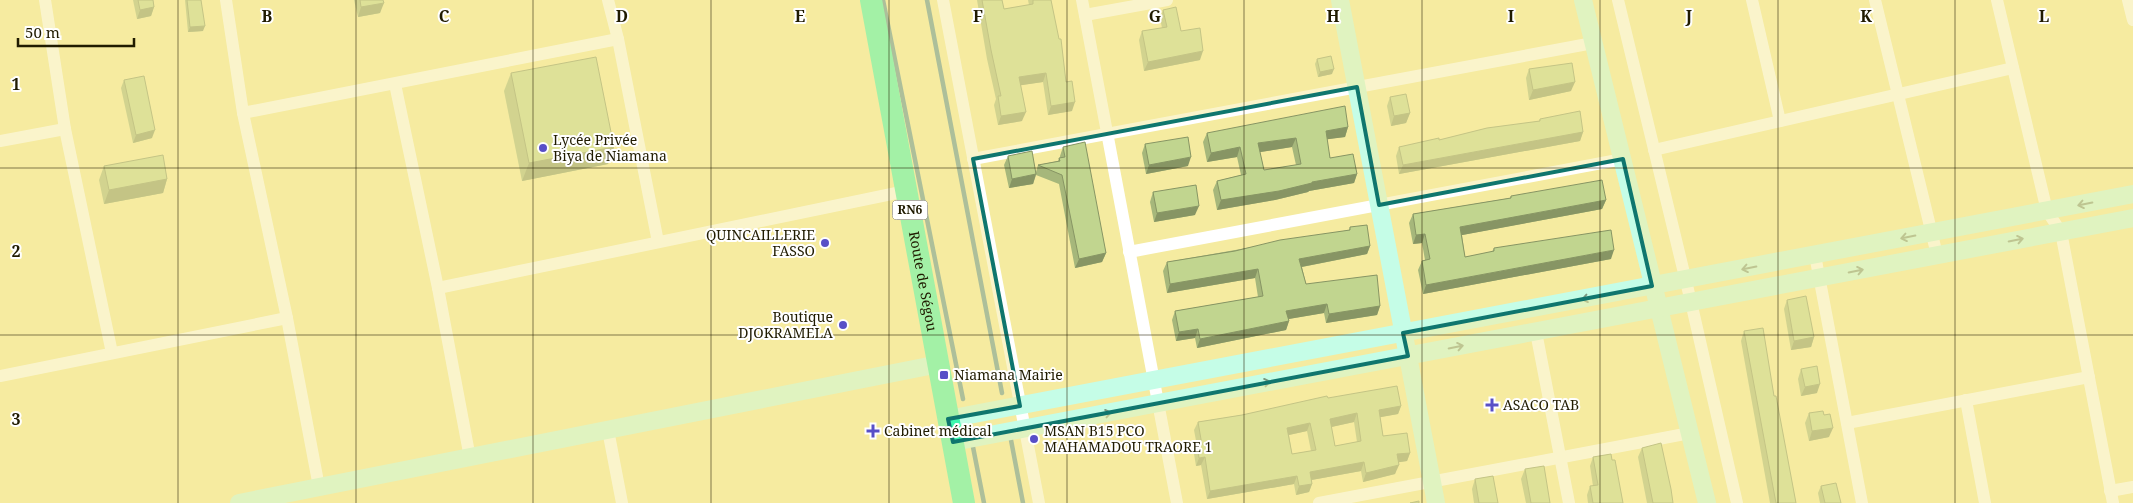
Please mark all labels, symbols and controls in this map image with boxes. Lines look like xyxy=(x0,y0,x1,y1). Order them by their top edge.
text: B xyxy=(262,5,273,27)
text: C xyxy=(439,5,450,27)
text: D xyxy=(616,5,628,27)
text: E xyxy=(795,5,805,27)
text: F xyxy=(973,5,983,27)
text: G xyxy=(1149,5,1161,27)
text: H xyxy=(1326,5,1340,27)
text: I xyxy=(1508,5,1514,27)
text: J xyxy=(1685,5,1693,27)
text: K xyxy=(1860,5,1872,27)
text: L xyxy=(2039,5,2049,27)
scale bar xyxy=(18,15,134,47)
text: 50 m xyxy=(25,22,60,42)
text: 1 xyxy=(11,73,21,95)
place label: Lycée Privée Biya de Niamana xyxy=(553,130,667,165)
marker: Lycée Privée Biya de Niamana xyxy=(537,142,549,154)
one-way arrow xyxy=(2078,199,2094,209)
road number: RN6 xyxy=(892,200,928,220)
place label: QUINCAILLERIE FASSO xyxy=(706,225,815,260)
street label: Route de Ségou xyxy=(905,229,942,333)
one-way arrow xyxy=(1901,233,1917,243)
one-way arrow xyxy=(2007,235,2023,245)
marker: QUINCAILLERIE FASSO xyxy=(819,237,831,249)
text: 2 xyxy=(11,240,21,262)
one-way arrow xyxy=(1741,263,1757,273)
one-way arrow xyxy=(1848,266,1864,275)
one-way arrow xyxy=(1581,293,1597,303)
place label: Boutique DJOKRAMELA xyxy=(738,307,833,342)
marker: Boutique DJOKRAMELA xyxy=(837,319,849,331)
one-way arrow xyxy=(1447,342,1463,351)
place label: Niamana Mairie xyxy=(954,365,1063,384)
marker: Niamana Mairie xyxy=(938,369,950,381)
one-way arrow xyxy=(1255,378,1271,388)
place label: ASACO TAB xyxy=(1503,395,1579,414)
marker: ASACO TAB xyxy=(1485,398,1499,412)
text: 3 xyxy=(11,408,21,430)
one-way arrow xyxy=(1095,408,1111,418)
place label: Cabinet médical xyxy=(884,421,992,440)
place label: MSAN B15 PCO MAHAMADOU TRAORE 1 xyxy=(1044,421,1212,456)
marker: Cabinet médical xyxy=(866,424,880,438)
marker: MSAN B15 PCO MAHAMADOU TRAORE 1 xyxy=(1028,433,1040,445)

